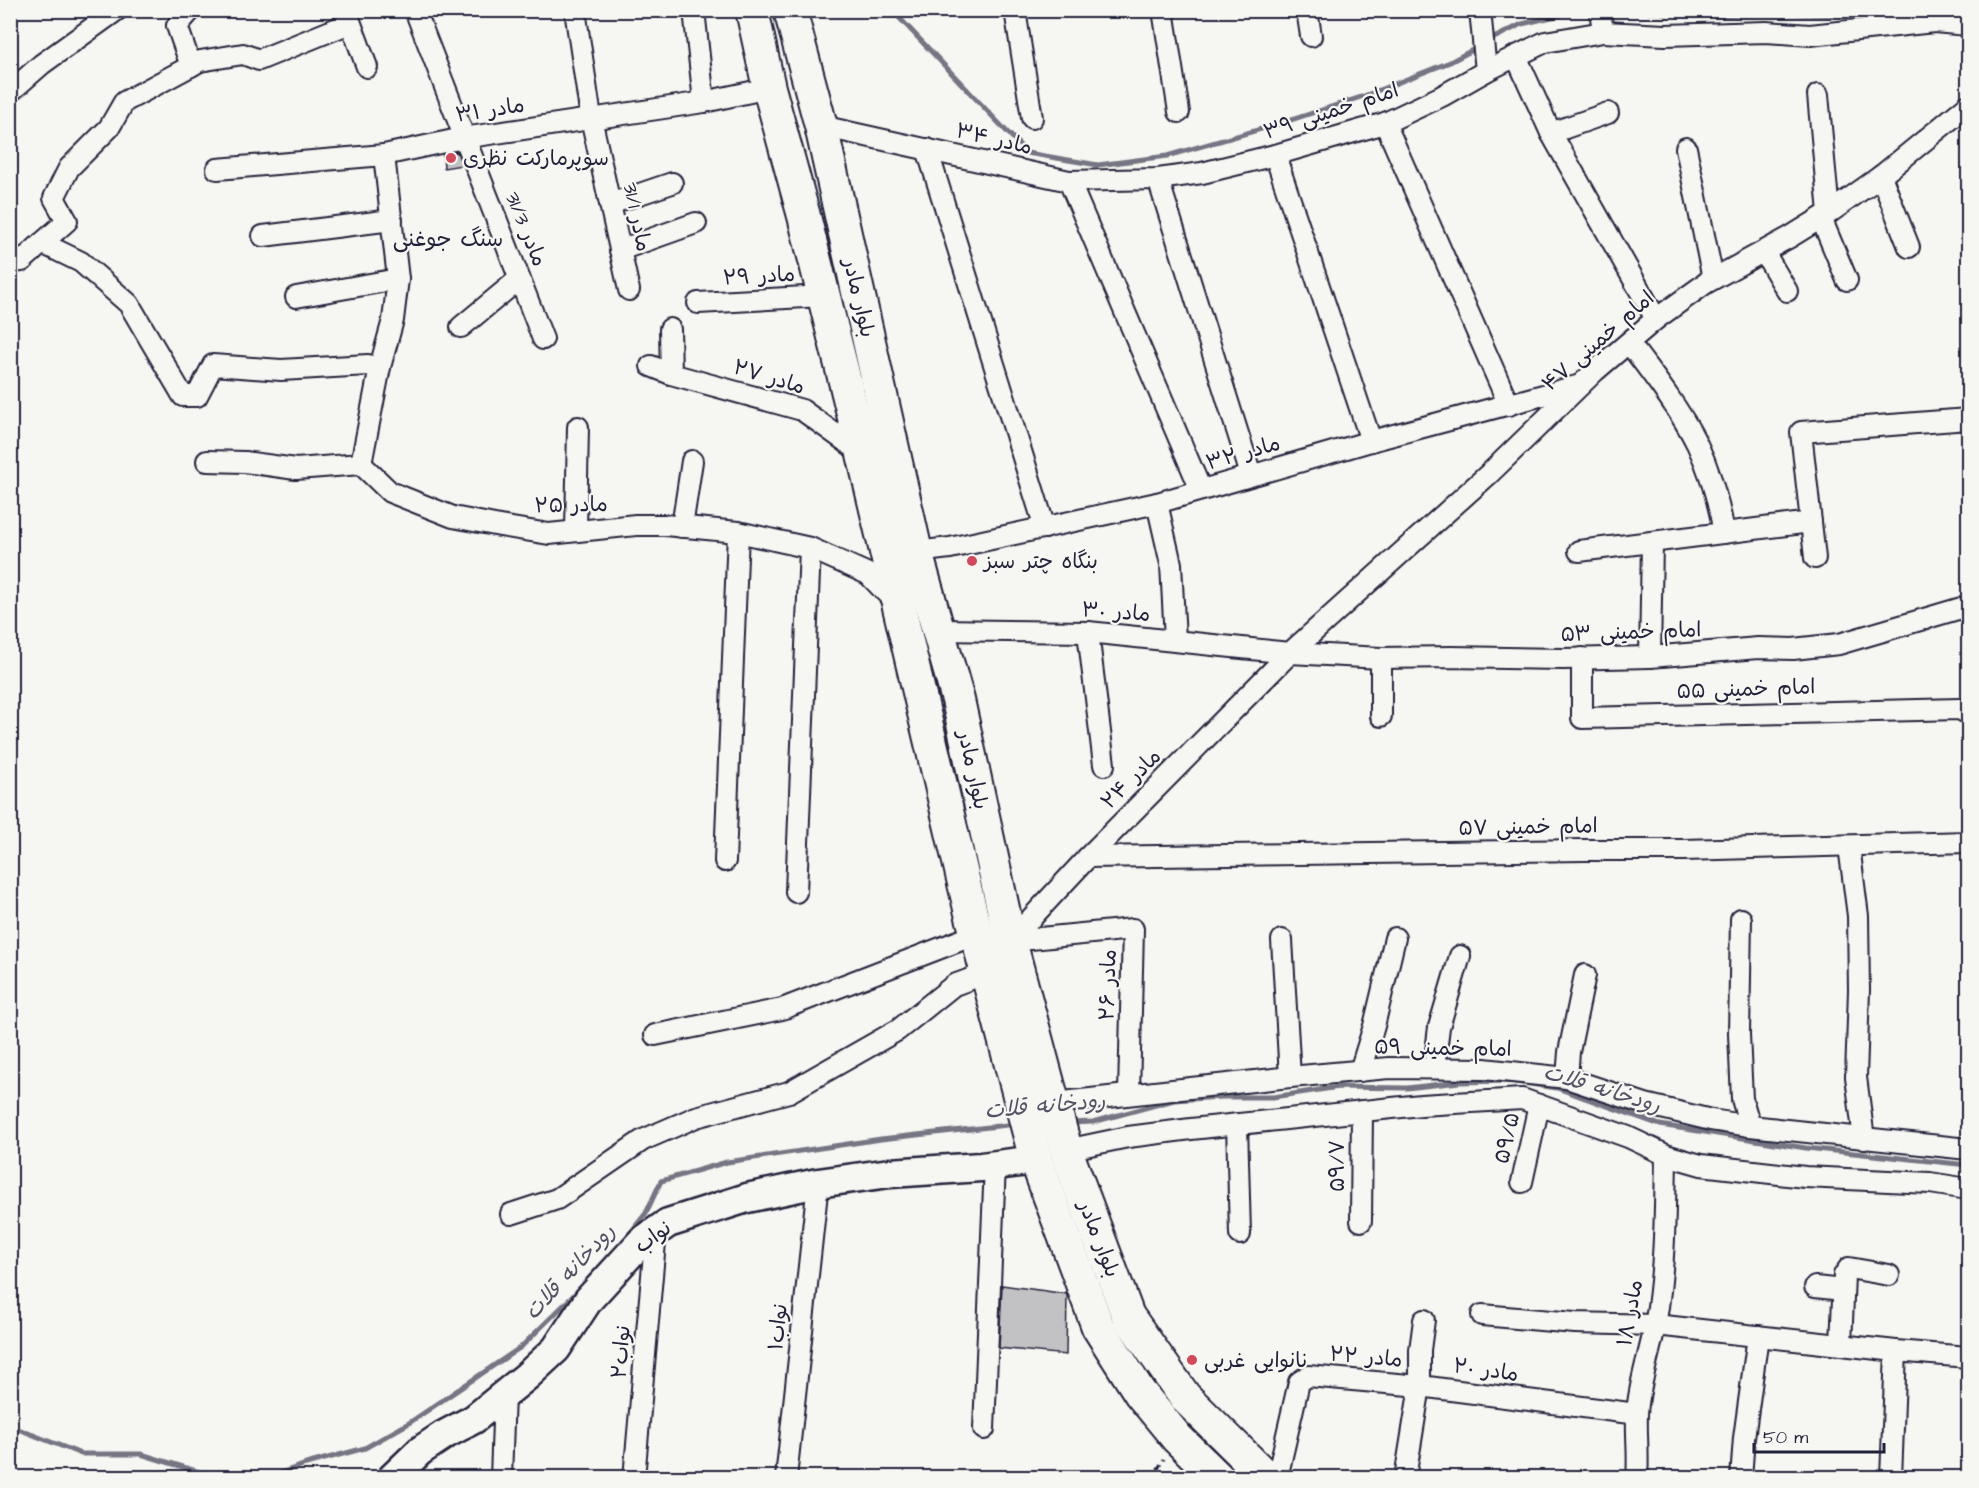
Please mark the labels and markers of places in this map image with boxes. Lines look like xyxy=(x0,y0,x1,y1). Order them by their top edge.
place label: سوپرمارکت نظری xyxy=(463,144,609,173)
marker: سوپرمارکت نظری xyxy=(444,151,458,165)
place label: بنگاه چتر سبز xyxy=(982,547,1098,576)
marker: بنگاه چتر سبز xyxy=(965,554,979,568)
place label: نانوایی غربی xyxy=(1204,1346,1308,1375)
marker: نانوایی غربی xyxy=(1185,1353,1199,1367)

